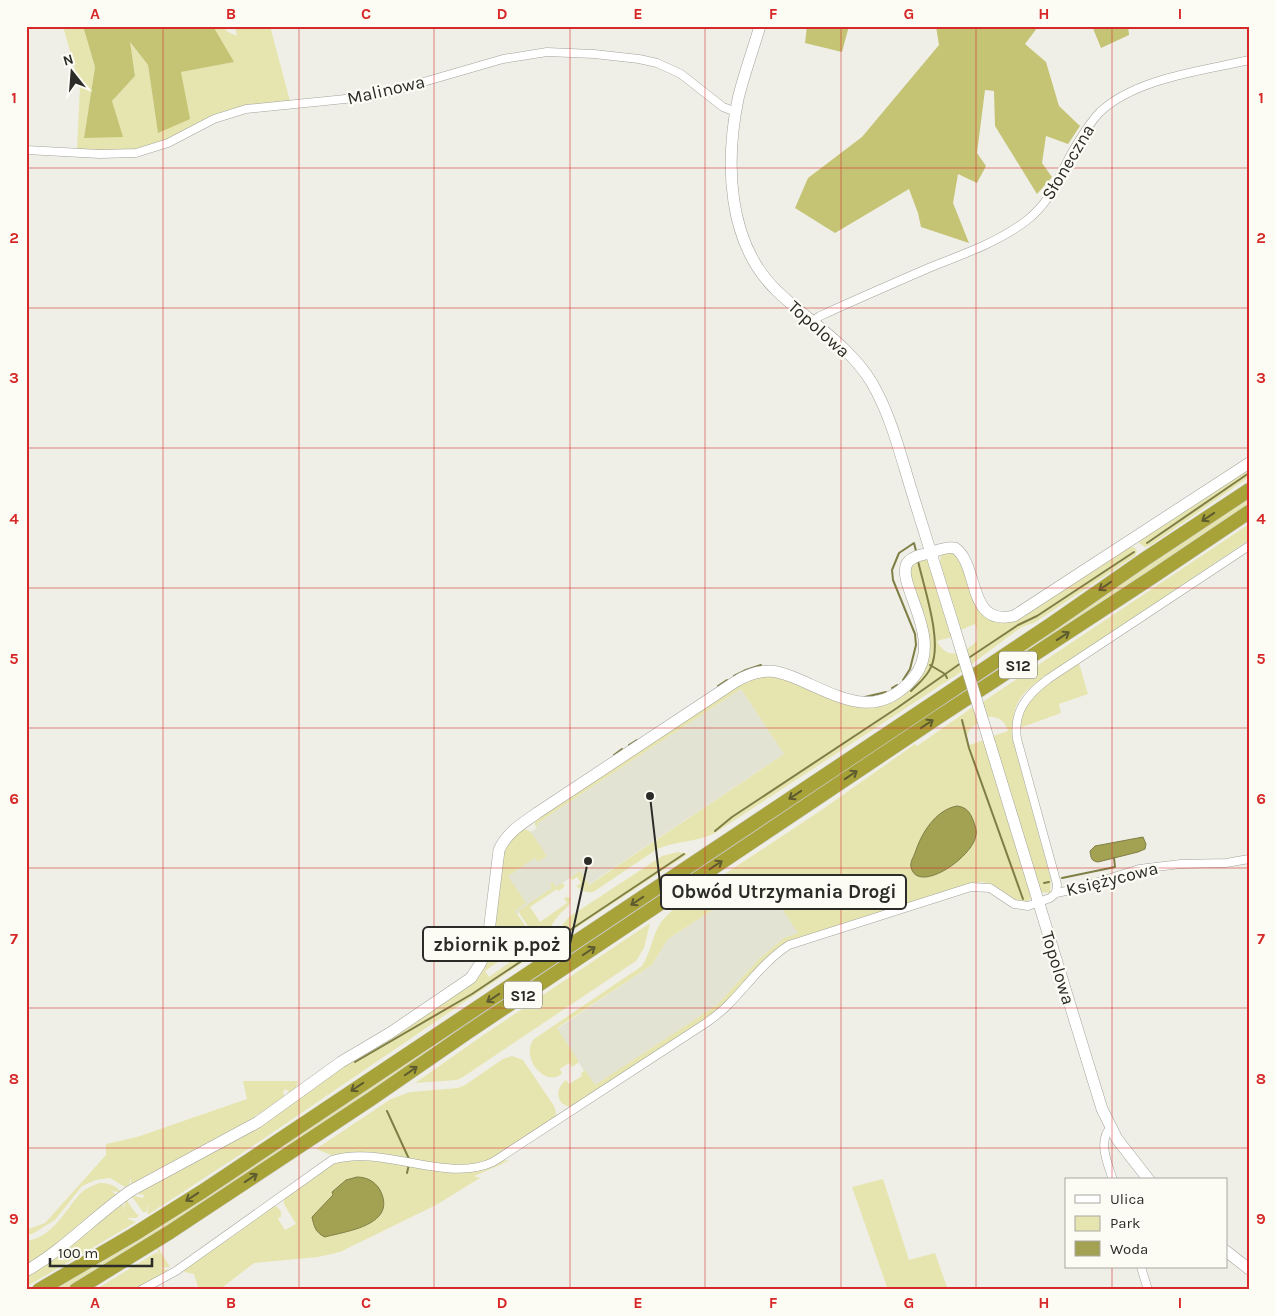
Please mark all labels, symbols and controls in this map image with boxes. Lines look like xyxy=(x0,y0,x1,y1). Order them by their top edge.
text: A xyxy=(90,4,100,23)
text: B xyxy=(226,4,236,23)
text: C xyxy=(361,4,371,23)
text: D xyxy=(497,4,508,23)
text: E xyxy=(633,4,643,23)
text: F xyxy=(769,4,778,23)
text: G xyxy=(904,4,914,23)
text: H xyxy=(1038,4,1050,23)
text: I xyxy=(1178,4,1182,23)
north arrow xyxy=(48,48,98,98)
text: N xyxy=(61,50,76,70)
street label: Malinowa xyxy=(345,70,427,110)
text: 1 xyxy=(11,88,17,107)
text: 1 xyxy=(1258,88,1264,107)
street label: Słoneczna xyxy=(1037,120,1099,204)
text: 2 xyxy=(9,228,19,247)
text: 2 xyxy=(1256,228,1266,247)
street label: Topolowa xyxy=(784,296,854,362)
text: 3 xyxy=(9,368,19,387)
text: 3 xyxy=(1256,368,1266,387)
text: 4 xyxy=(9,509,19,528)
text: 4 xyxy=(1256,509,1266,528)
one-way arrow xyxy=(1202,512,1216,522)
one-way arrow xyxy=(1098,581,1112,591)
one-way arrow xyxy=(1056,630,1070,641)
text: 5 xyxy=(9,649,19,668)
text: 5 xyxy=(1256,649,1266,668)
road number: S12 xyxy=(999,652,1037,678)
one-way arrow xyxy=(920,719,934,729)
one-way arrow xyxy=(844,770,858,780)
text: 6 xyxy=(9,789,19,808)
text: 6 xyxy=(1256,789,1266,808)
one-way arrow xyxy=(789,790,803,800)
street label: Księżycowa xyxy=(1064,857,1160,901)
one-way arrow xyxy=(709,860,723,870)
callout: Obwód Utrzymania Drogi xyxy=(661,875,906,909)
text: Obwód Utrzymania Drogi xyxy=(672,881,896,903)
one-way arrow xyxy=(630,896,644,906)
callout: zbiornik p.poż xyxy=(423,927,570,961)
text: 7 xyxy=(10,929,18,948)
street label: Topolowa xyxy=(1036,929,1080,1007)
text: 7 xyxy=(1257,929,1265,948)
text: zbiornik p.poż xyxy=(433,934,561,956)
one-way arrow xyxy=(581,946,595,956)
road number: S12 xyxy=(504,982,542,1008)
one-way arrow xyxy=(486,993,500,1003)
one-way arrow xyxy=(404,1066,418,1076)
text: 8 xyxy=(9,1069,19,1088)
text: 8 xyxy=(1256,1069,1266,1088)
one-way arrow xyxy=(350,1081,364,1092)
one-way arrow xyxy=(243,1173,257,1183)
legend xyxy=(1065,1178,1228,1268)
text: Ulica xyxy=(1110,1190,1144,1208)
one-way arrow xyxy=(185,1192,199,1203)
text: 9 xyxy=(9,1209,19,1228)
text: 9 xyxy=(1256,1209,1266,1228)
text: Park xyxy=(1110,1214,1140,1232)
scale bar xyxy=(50,1236,152,1268)
text: Woda xyxy=(1110,1240,1148,1258)
text: 100 m xyxy=(58,1244,98,1262)
text: A xyxy=(90,1293,100,1312)
text: B xyxy=(226,1293,236,1312)
text: C xyxy=(361,1293,371,1312)
text: D xyxy=(497,1293,508,1312)
text: E xyxy=(633,1293,643,1312)
text: F xyxy=(769,1293,778,1312)
text: G xyxy=(904,1293,914,1312)
text: H xyxy=(1038,1293,1050,1312)
text: I xyxy=(1178,1293,1182,1312)

